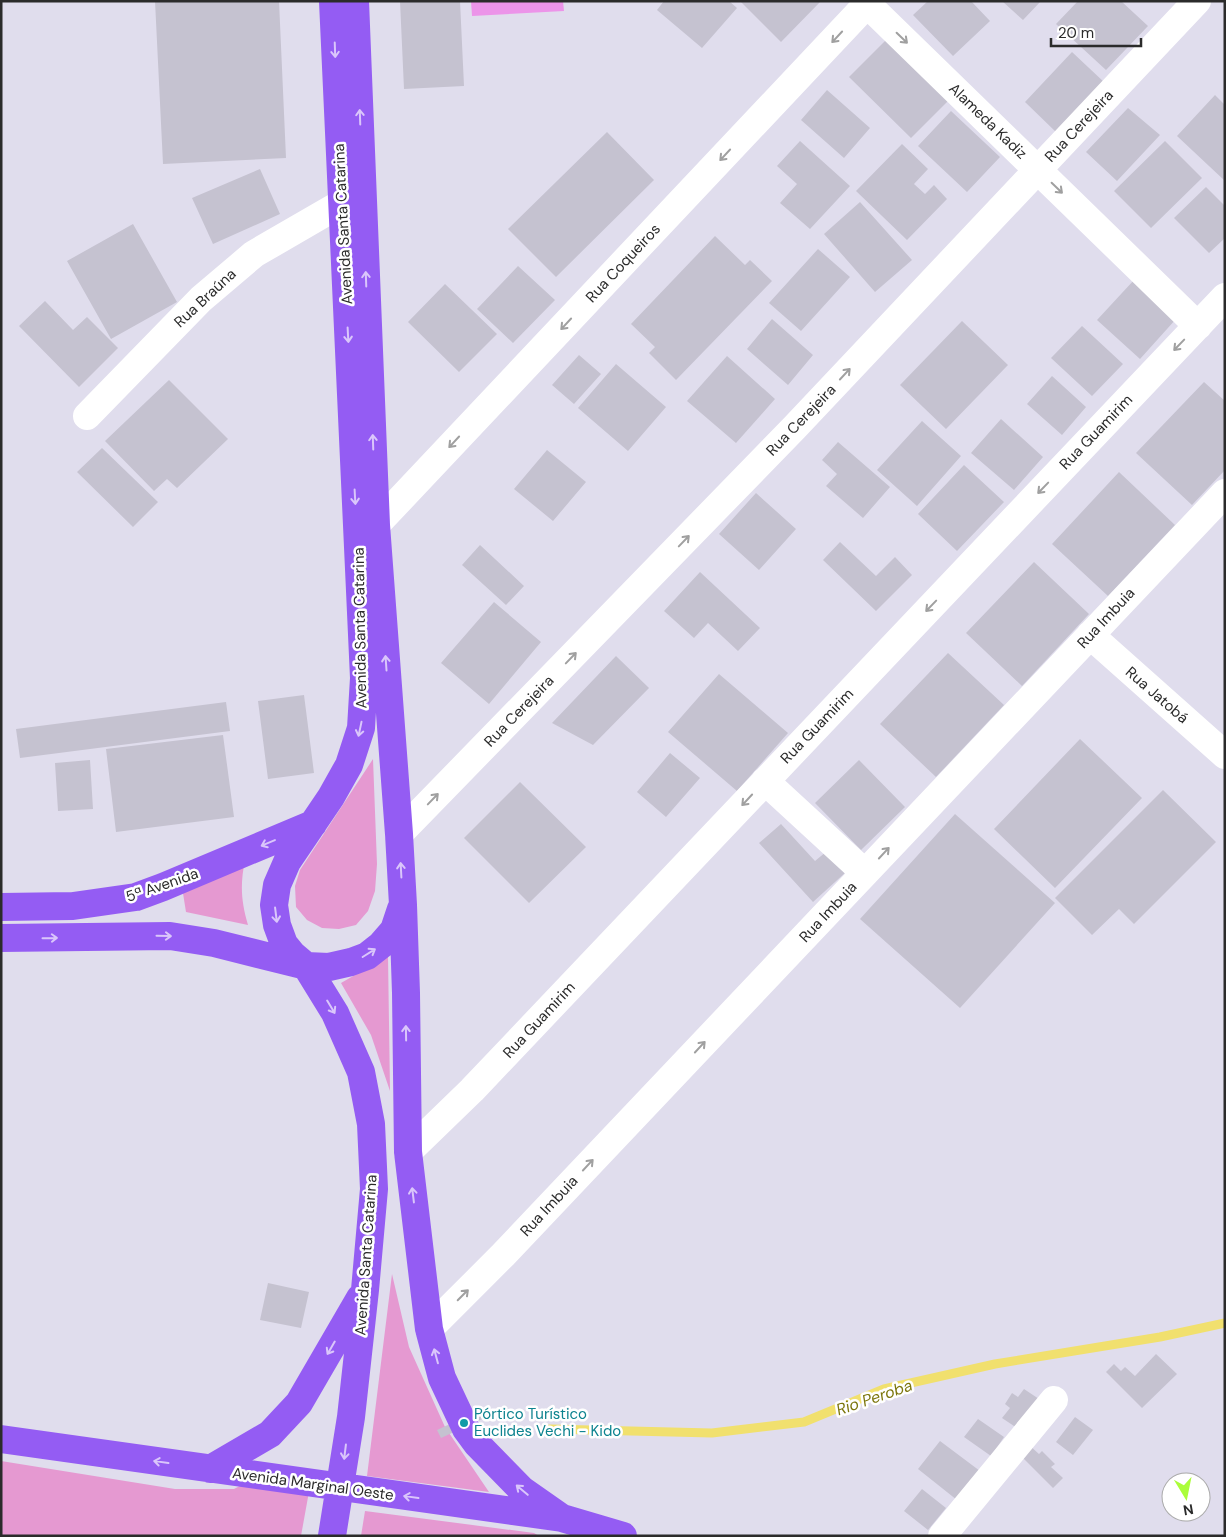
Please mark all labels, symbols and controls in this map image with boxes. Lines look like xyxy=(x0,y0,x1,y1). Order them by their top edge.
scale bar xyxy=(1051,15,1141,47)
text: 20 m xyxy=(1058,23,1094,43)
one-way arrow xyxy=(831,30,843,43)
one-way arrow xyxy=(896,32,909,44)
one-way arrow xyxy=(330,42,340,58)
street label: Alameda Kadiz xyxy=(945,79,1031,163)
street label: Rua Cerejeira xyxy=(1040,85,1118,167)
one-way arrow xyxy=(355,109,364,125)
street label: Avenida Santa Catarina xyxy=(329,143,357,305)
one-way arrow xyxy=(719,149,731,161)
one-way arrow xyxy=(1051,182,1063,194)
street label: Rua Coqueiros xyxy=(581,219,665,307)
street label: Rua Braúna xyxy=(170,264,240,332)
one-way arrow xyxy=(362,272,371,288)
one-way arrow xyxy=(560,318,572,330)
one-way arrow xyxy=(343,326,352,342)
one-way arrow xyxy=(1173,339,1185,352)
one-way arrow xyxy=(839,367,851,380)
street label: Rua Cerejeira xyxy=(762,380,840,460)
street label: Rua Guamirim xyxy=(1055,390,1137,474)
one-way arrow xyxy=(368,434,377,450)
one-way arrow xyxy=(448,436,460,449)
one-way arrow xyxy=(1037,482,1049,495)
one-way arrow xyxy=(351,489,360,505)
one-way arrow xyxy=(678,535,690,547)
street label: Avenida Santa Catarina xyxy=(349,547,371,709)
street label: Rua Imbuia xyxy=(1073,583,1139,653)
one-way arrow xyxy=(925,600,937,613)
one-way arrow xyxy=(565,651,577,664)
one-way arrow xyxy=(381,656,390,672)
street label: Rua Jatobá xyxy=(1121,662,1193,728)
street label: Rua Cerejeira xyxy=(480,671,558,751)
street label: Rua Guamirim xyxy=(776,684,858,768)
one-way arrow xyxy=(354,720,364,736)
one-way arrow xyxy=(427,793,439,806)
one-way arrow xyxy=(741,794,753,806)
one-way arrow xyxy=(261,838,276,848)
one-way arrow xyxy=(878,847,890,859)
one-way arrow xyxy=(396,862,405,878)
street label: 5ª Avenida xyxy=(123,863,201,907)
street label: Rua Imbuia xyxy=(795,877,861,947)
one-way arrow xyxy=(271,906,281,922)
one-way arrow xyxy=(156,931,172,941)
one-way arrow xyxy=(42,933,58,942)
one-way arrow xyxy=(362,948,376,959)
street label: Rua Guamirim xyxy=(499,978,579,1062)
one-way arrow xyxy=(327,1000,337,1014)
one-way arrow xyxy=(401,1025,411,1042)
one-way arrow xyxy=(694,1041,706,1054)
one-way arrow xyxy=(582,1159,594,1172)
street label: Rua Imbuia xyxy=(516,1171,582,1241)
street label: Avenida Santa Catarina xyxy=(350,1174,382,1336)
one-way arrow xyxy=(408,1188,418,1204)
one-way arrow xyxy=(457,1289,470,1301)
one-way arrow xyxy=(326,1340,336,1354)
one-way arrow xyxy=(431,1348,440,1364)
water label: Rio Peroba xyxy=(833,1375,915,1420)
place label: Pórtico Turístico Euclides Vechi - Kido xyxy=(474,1404,621,1441)
marker: Pórtico Turístico Euclides Vechi - Kido xyxy=(458,1417,470,1429)
one-way arrow xyxy=(340,1444,350,1460)
one-way arrow xyxy=(154,1457,170,1467)
street label: Avenida Marginal Oeste xyxy=(231,1463,395,1505)
north arrow xyxy=(1161,1472,1211,1522)
one-way arrow xyxy=(516,1484,529,1495)
one-way arrow xyxy=(403,1492,419,1502)
text: N xyxy=(1182,1500,1195,1520)

